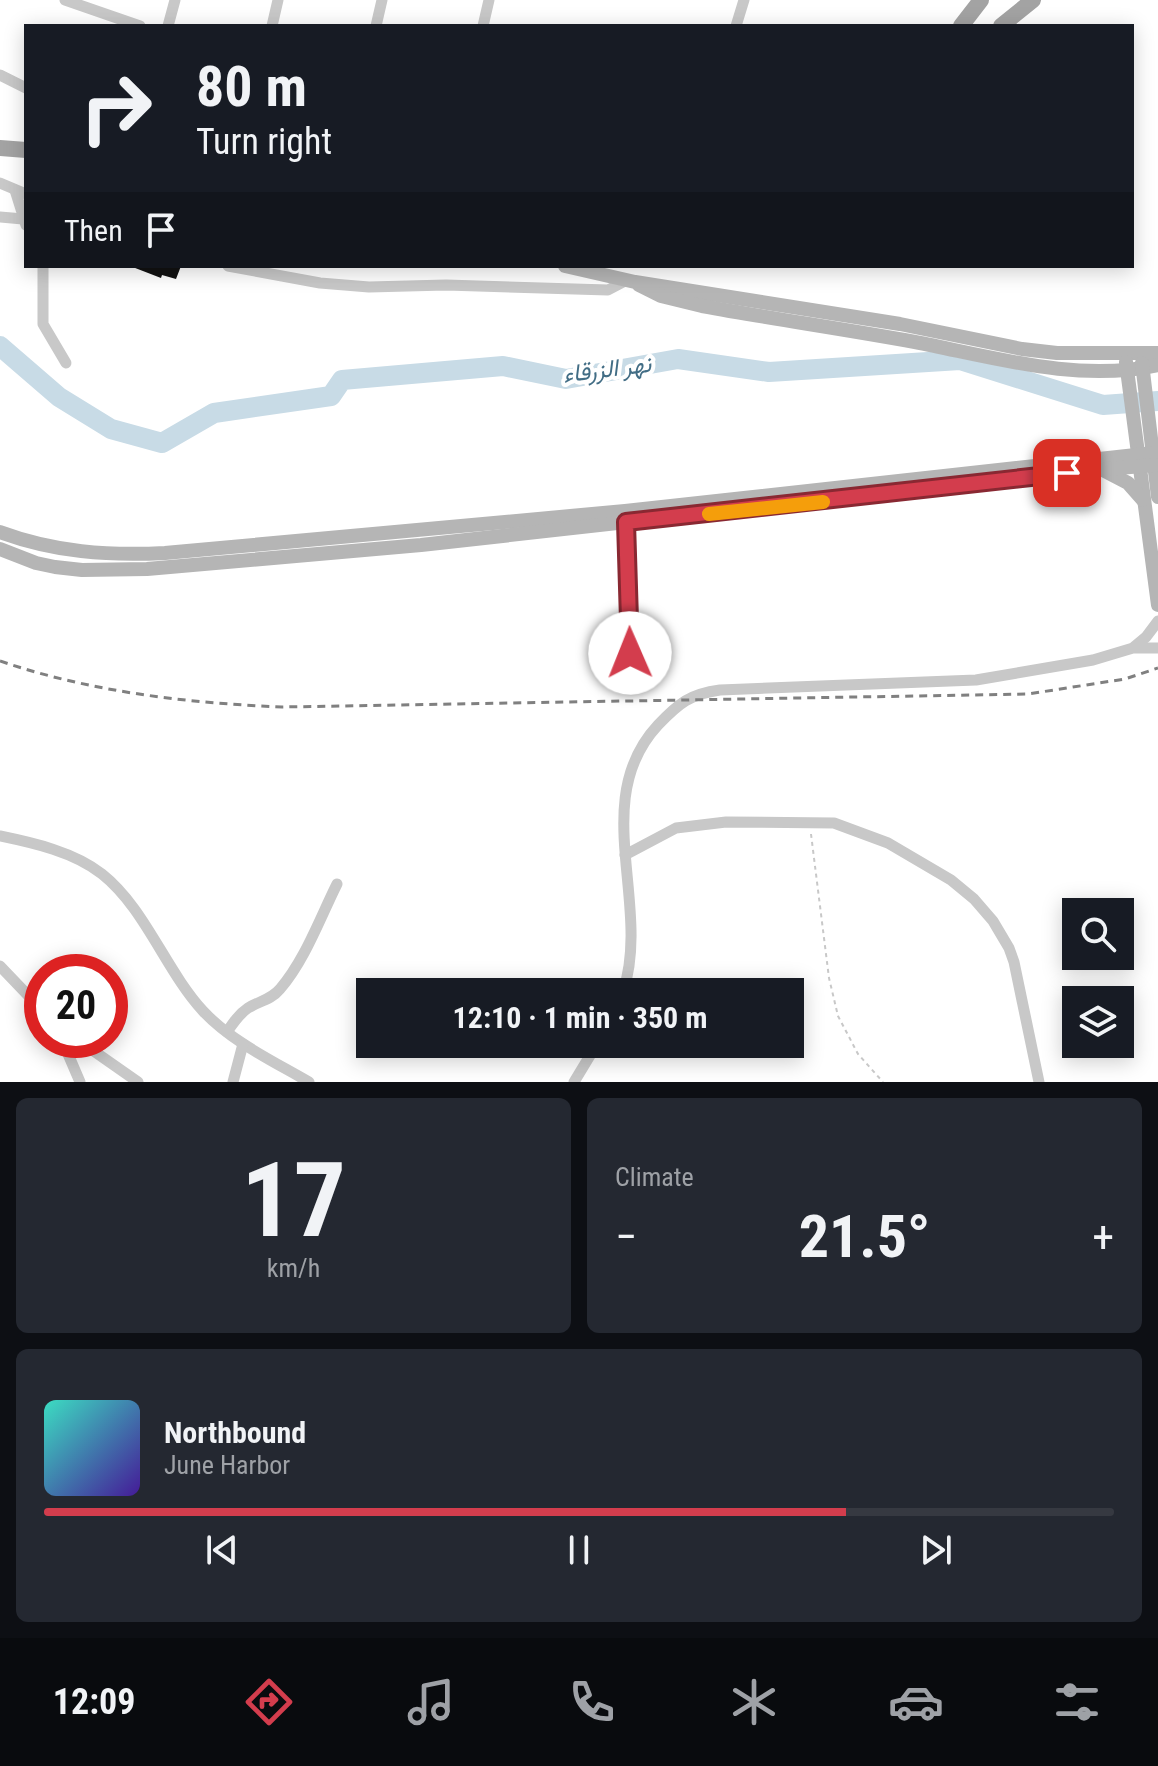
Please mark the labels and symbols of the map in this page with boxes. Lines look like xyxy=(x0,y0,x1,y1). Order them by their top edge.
water label: نهر الزرقاء xyxy=(561,350,654,389)
pin xyxy=(1033,439,1101,507)
position arrow xyxy=(588,611,672,695)
speed limit sign: 20 xyxy=(24,954,128,1058)

